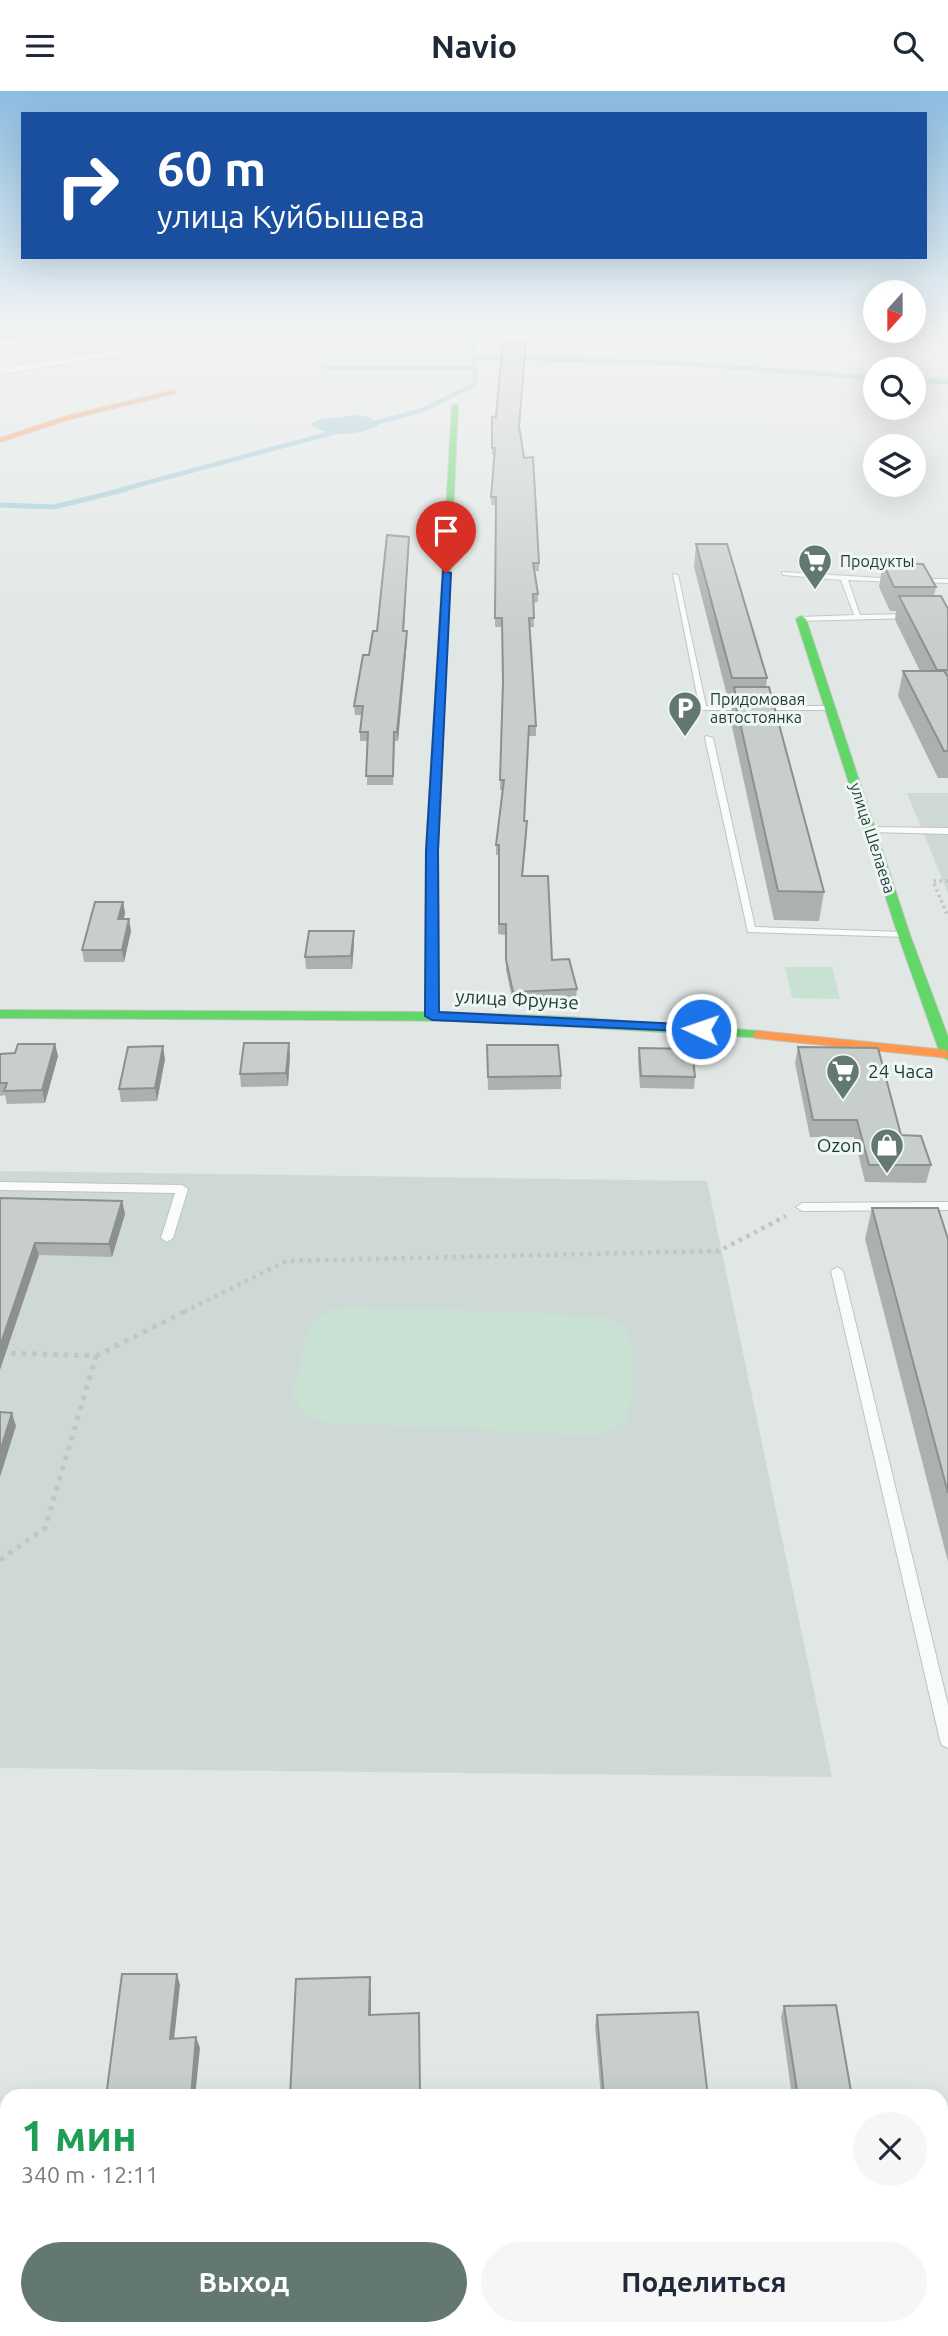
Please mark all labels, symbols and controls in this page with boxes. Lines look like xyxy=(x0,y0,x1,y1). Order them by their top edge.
icon: menu xyxy=(21,27,59,65)
icon: search xyxy=(889,27,927,65)
text: Navio xyxy=(431,28,517,64)
icon: right xyxy=(42,140,133,231)
text: 60 m xyxy=(157,140,266,195)
text: улица Куйбышева xyxy=(157,198,425,234)
north arrow xyxy=(863,280,926,343)
map controls xyxy=(863,280,926,497)
button: search xyxy=(863,357,926,420)
button: layers xyxy=(863,434,926,497)
pin xyxy=(416,501,476,573)
icon: arrive xyxy=(427,512,465,550)
supermarket icon: Продукты xyxy=(796,542,834,591)
place label: Продукты xyxy=(840,552,915,570)
parking icon: Придомовая автостоянка xyxy=(666,689,704,738)
place label: Придомовая автостоянка xyxy=(710,690,805,726)
street label: улица Шелаева xyxy=(847,780,899,896)
street label: улица Фрунзе xyxy=(455,985,579,1013)
position arrow xyxy=(664,992,738,1066)
supermarket icon: 24 Часа xyxy=(824,1052,862,1101)
place label: 24 Часа xyxy=(868,1060,934,1082)
shop icon: Ozon xyxy=(868,1126,906,1175)
place label: Ozon xyxy=(817,1134,862,1156)
text: 1 мин xyxy=(21,2112,137,2159)
button: close xyxy=(853,2112,927,2186)
text: 340 m · 12:11 xyxy=(21,2162,159,2187)
button: Выход xyxy=(21,2242,467,2322)
button: Поделиться xyxy=(481,2242,927,2322)

